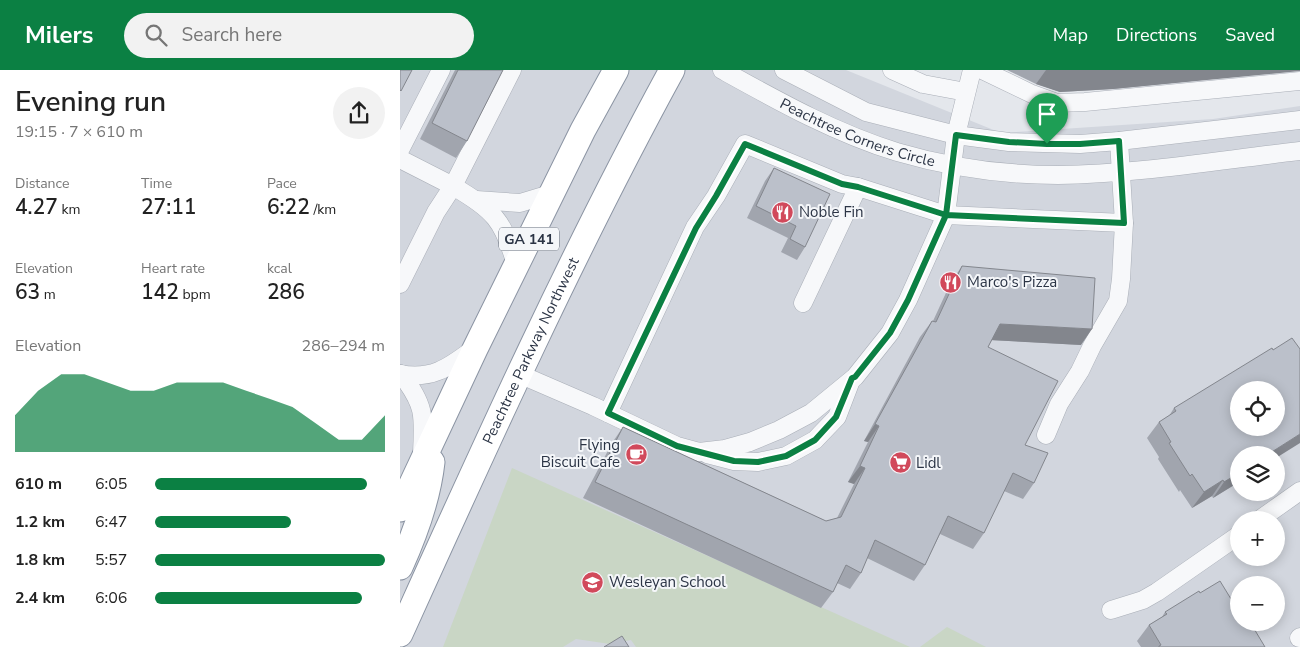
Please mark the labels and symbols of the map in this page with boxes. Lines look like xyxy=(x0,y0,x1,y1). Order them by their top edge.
street label: Peachtree Corners Circle xyxy=(776,93,937,171)
pin xyxy=(1026,93,1068,144)
restaurant icon: Noble Fin xyxy=(771,200,795,224)
place label: Noble Fin xyxy=(799,202,864,222)
road number: GA 141 xyxy=(499,227,559,250)
street label: Peachtree Parkway Northwest xyxy=(478,253,584,447)
restaurant icon: Marco's Pizza xyxy=(939,270,963,294)
place label: Marco's Pizza xyxy=(967,272,1057,292)
place label: Flying Biscuit Cafe xyxy=(541,435,620,472)
cafe icon: Flying Biscuit Cafe xyxy=(624,442,648,466)
supermarket icon: Lidl xyxy=(888,451,912,475)
place label: Lidl xyxy=(916,453,941,473)
school or university icon: Wesleyan School xyxy=(581,570,605,594)
place label: Wesleyan School xyxy=(609,572,726,592)

